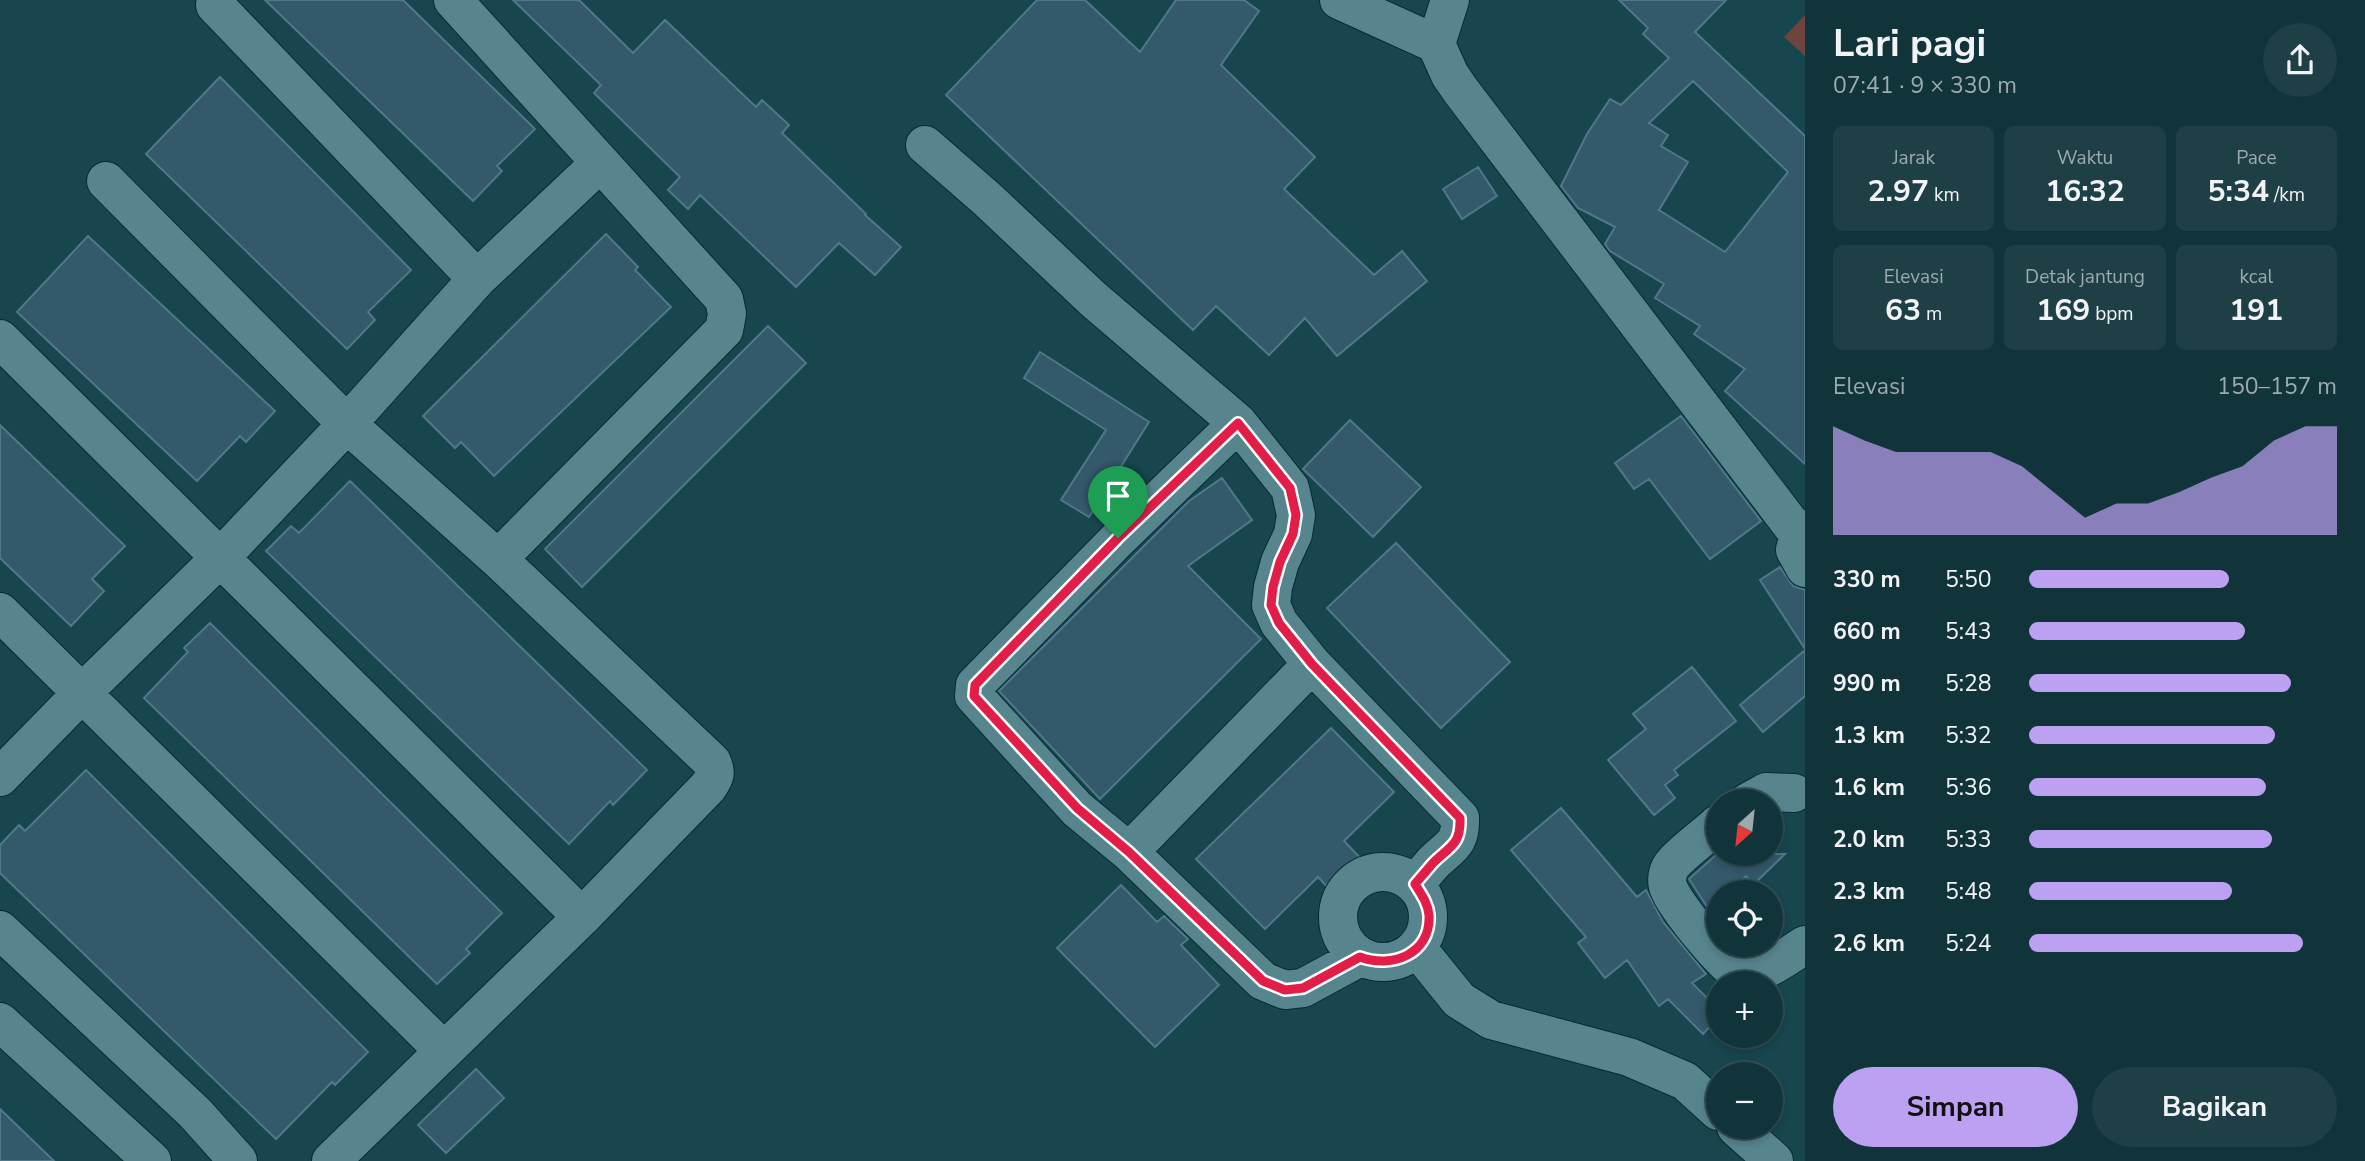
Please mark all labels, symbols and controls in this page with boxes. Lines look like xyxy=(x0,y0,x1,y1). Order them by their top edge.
text: Lari pagi xyxy=(1833,18,1986,69)
button: share xyxy=(2263,23,2337,97)
text: 07:41 · 9 × 330 m xyxy=(1833,70,2017,101)
text: Jarak xyxy=(1892,145,1935,171)
text: Waktu xyxy=(2057,145,2113,171)
text: Pace xyxy=(2236,145,2277,171)
text: 2.97 xyxy=(1868,171,1929,212)
text: 16:32 xyxy=(2045,171,2125,212)
text: 5:34 xyxy=(2208,171,2269,212)
text: km xyxy=(1929,182,1960,208)
text: /km xyxy=(2269,182,2305,208)
text: Elevasi xyxy=(1884,264,1944,290)
text: Detak jantung xyxy=(2025,264,2145,290)
text: kcal xyxy=(2239,264,2273,290)
text: 63 xyxy=(1885,290,1921,331)
text: 169 xyxy=(2036,290,2090,331)
text: 191 xyxy=(2229,290,2283,331)
text: m xyxy=(1921,301,1942,327)
text: bpm xyxy=(2090,301,2134,327)
text: Elevasi xyxy=(1833,371,1905,402)
text: 150–157 m xyxy=(2217,371,2337,402)
pin xyxy=(1088,466,1148,538)
icon: arrive xyxy=(1099,477,1137,515)
text: 330 m xyxy=(1833,564,1901,595)
text: 5:50 xyxy=(1945,564,1992,595)
text: 660 m xyxy=(1833,616,1901,647)
text: 5:43 xyxy=(1945,616,1992,647)
text: 990 m xyxy=(1833,668,1901,699)
text: 5:28 xyxy=(1945,668,1992,699)
text: 1.3 km xyxy=(1833,720,1905,751)
text: 5:32 xyxy=(1945,720,1992,751)
text: 1.6 km xyxy=(1833,772,1905,803)
text: 5:36 xyxy=(1945,772,1992,803)
north arrow xyxy=(1706,789,1783,866)
map controls xyxy=(1706,789,1783,1139)
text: 2.0 km xyxy=(1833,824,1905,855)
text: 5:33 xyxy=(1945,824,1992,855)
text: 2.3 km xyxy=(1833,876,1905,907)
text: 5:48 xyxy=(1945,876,1992,907)
button: locate xyxy=(1706,880,1783,957)
text: 2.6 km xyxy=(1833,928,1905,959)
text: 5:24 xyxy=(1945,928,1992,959)
button: + xyxy=(1706,971,1783,1048)
button: − xyxy=(1706,1062,1783,1139)
button: Simpan xyxy=(1833,1067,2078,1147)
button: Bagikan xyxy=(2092,1067,2337,1147)

